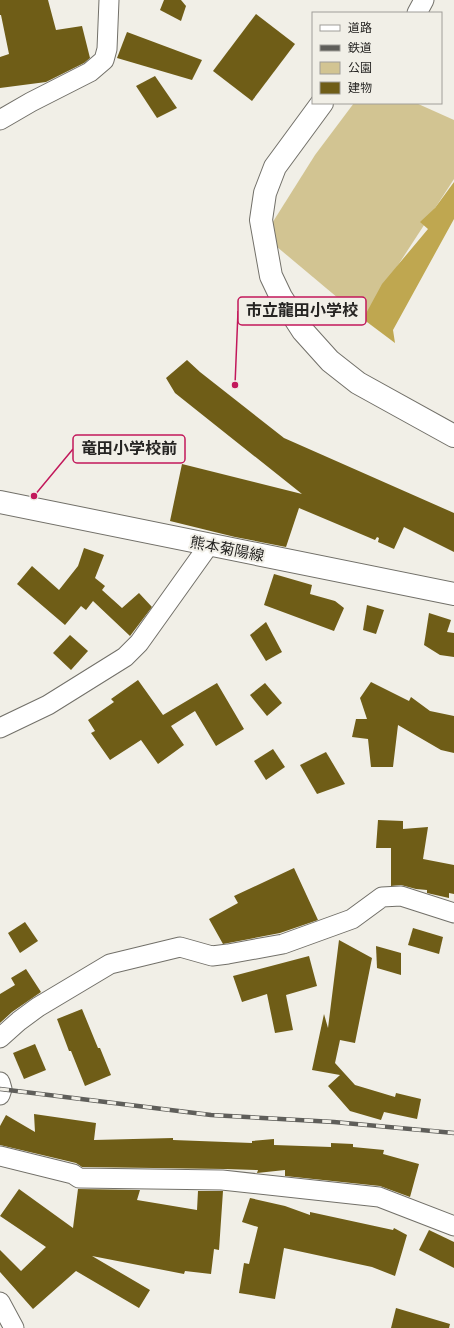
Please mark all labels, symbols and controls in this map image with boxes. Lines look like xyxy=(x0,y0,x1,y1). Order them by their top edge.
legend xyxy=(312,12,442,104)
text: 道路 xyxy=(348,21,372,35)
text: 鉄道 xyxy=(348,41,372,55)
text: 公園 xyxy=(348,61,372,75)
text: 建物 xyxy=(348,81,372,95)
callout: 市立龍田小学校 xyxy=(238,297,366,325)
text: 市立龍田小学校 xyxy=(246,301,358,320)
callout: 竜田小学校前 xyxy=(73,435,185,463)
text: 竜田小学校前 xyxy=(81,439,177,458)
street label: 熊本菊陽線 xyxy=(188,533,266,565)

